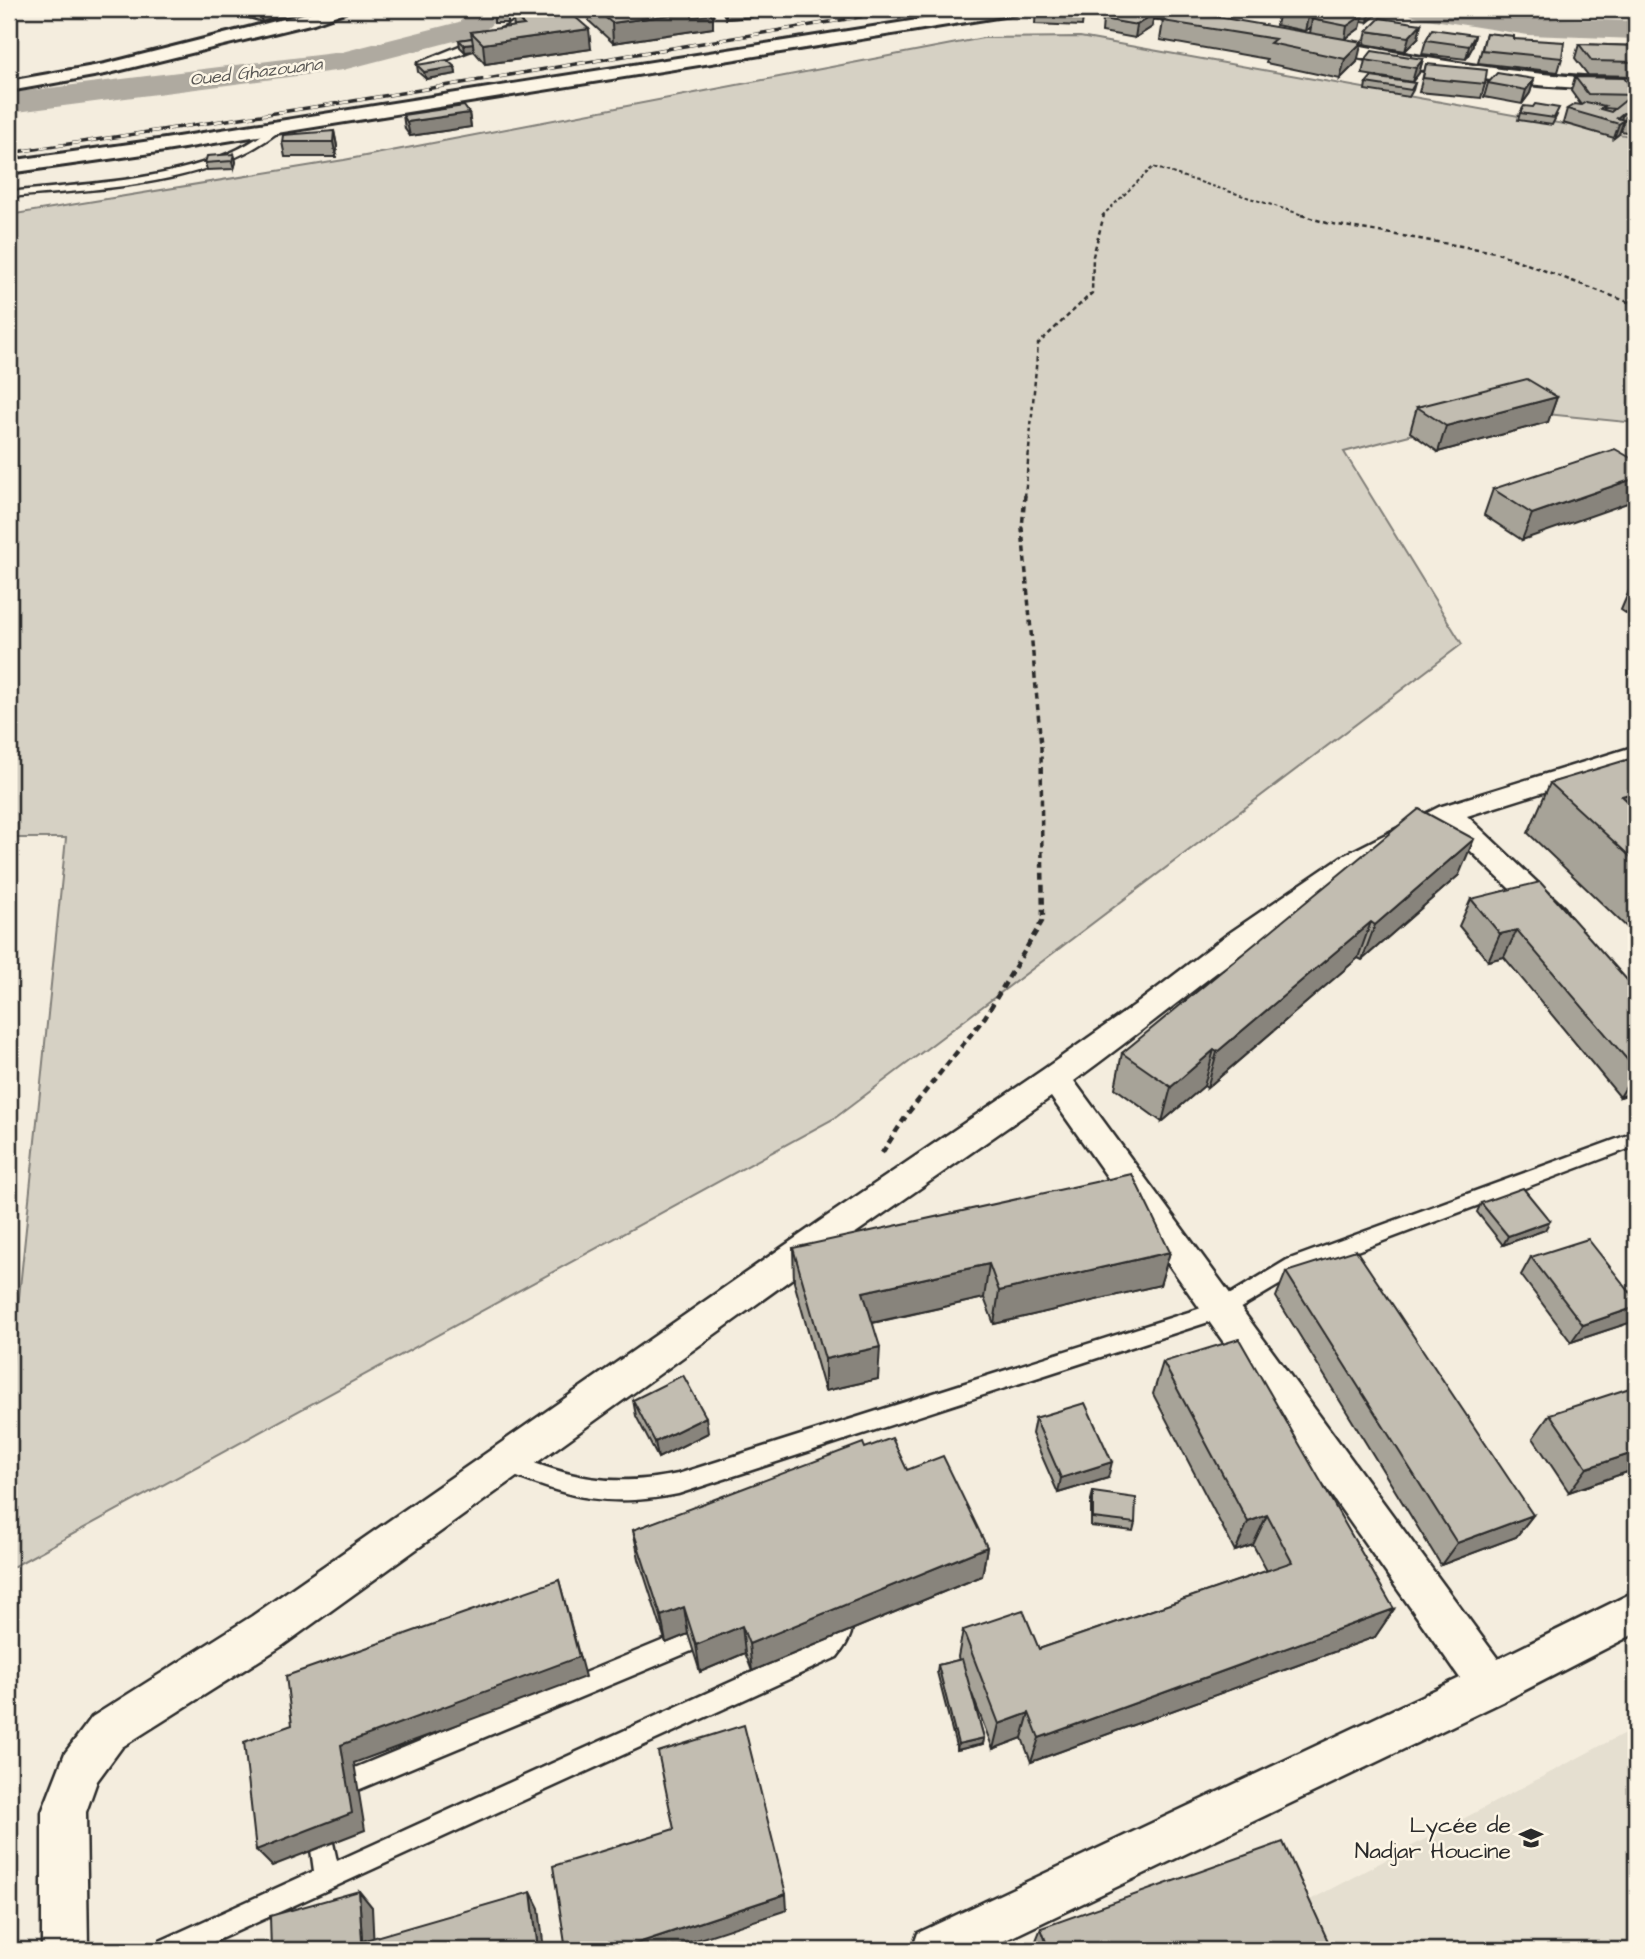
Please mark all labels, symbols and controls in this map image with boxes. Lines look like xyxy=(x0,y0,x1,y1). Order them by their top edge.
water label: Oued Ghazouana xyxy=(188,51,325,93)
place label: Lycée de Nadjar Houcine xyxy=(1355,1809,1511,1867)
school or university icon: Lycée de Nadjar Houcine xyxy=(1517,1824,1545,1852)

